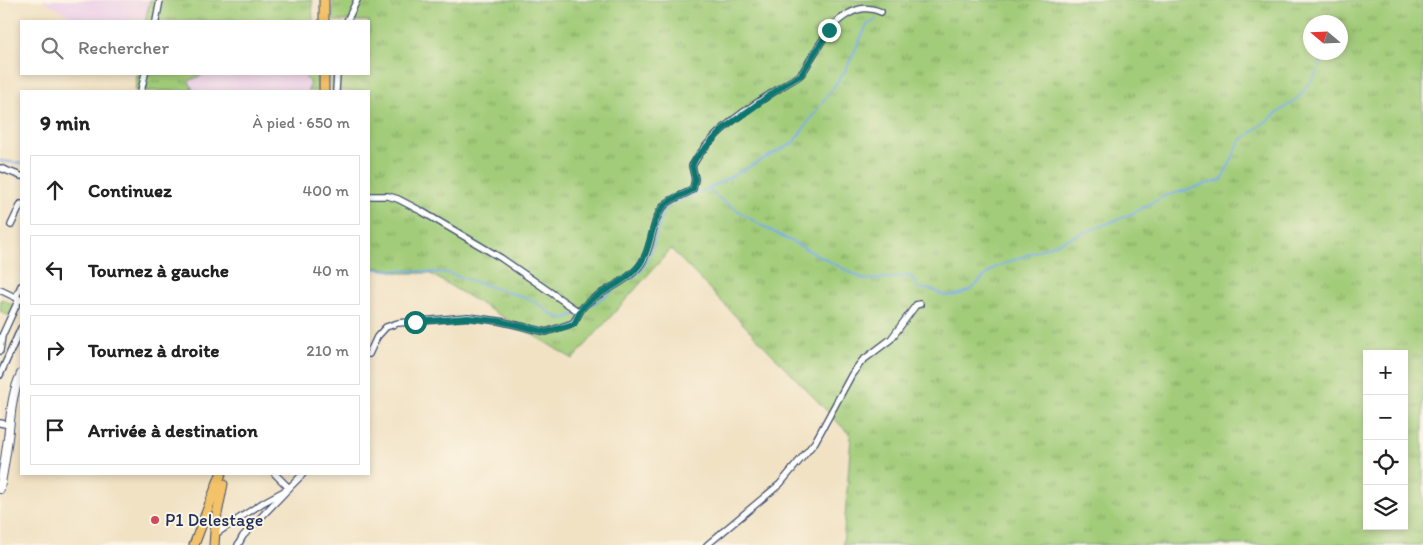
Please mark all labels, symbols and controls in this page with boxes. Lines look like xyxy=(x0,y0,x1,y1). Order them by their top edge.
north arrow xyxy=(1303,15,1348,60)
route end xyxy=(818,19,841,42)
search box xyxy=(20,20,370,75)
icon: search xyxy=(38,34,66,62)
text: Rechercher xyxy=(78,36,169,59)
text: 9 min xyxy=(40,110,90,135)
text: À pied · 650 m xyxy=(253,113,350,132)
icon: ahead xyxy=(41,176,69,204)
text: Continuez xyxy=(88,179,172,202)
text: 400 m xyxy=(303,181,349,200)
icon: left xyxy=(41,256,69,284)
text: Tournez à gauche xyxy=(88,259,229,282)
text: 40 m xyxy=(312,261,349,280)
route start xyxy=(404,311,427,334)
icon: right xyxy=(41,336,69,364)
text: Tournez à droite xyxy=(88,339,220,362)
text: 210 m xyxy=(306,341,349,360)
map controls xyxy=(1363,350,1408,530)
button: + xyxy=(1363,350,1408,395)
button: − xyxy=(1363,395,1408,440)
icon: arrive xyxy=(41,416,69,444)
text: Arrivée à destination xyxy=(88,419,258,442)
button: locate xyxy=(1363,440,1408,485)
button: layers xyxy=(1363,485,1408,530)
place label: P1 Delestage xyxy=(165,509,263,531)
marker: P1 Delestage xyxy=(149,514,161,526)

